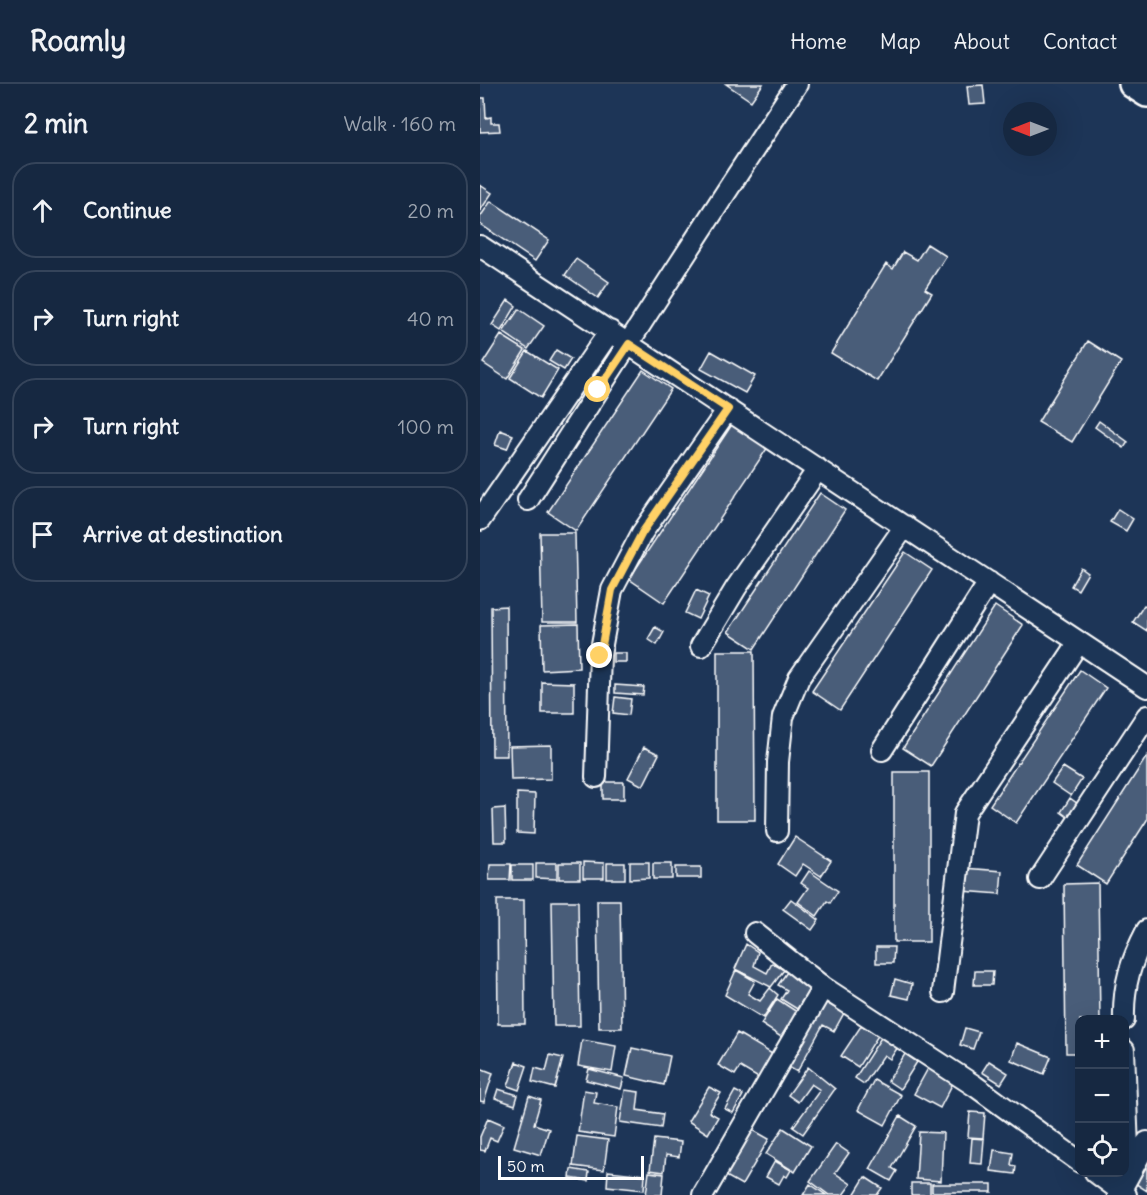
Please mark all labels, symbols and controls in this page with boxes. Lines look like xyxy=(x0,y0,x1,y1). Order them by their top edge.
text: Roamly xyxy=(30,23,126,59)
text: Home xyxy=(790,28,847,55)
text: Map xyxy=(880,28,921,55)
text: About xyxy=(954,28,1010,55)
text: Contact xyxy=(1043,28,1117,55)
north arrow xyxy=(1003,102,1057,156)
text: 2 min xyxy=(24,107,88,140)
text: Walk · 160 m xyxy=(343,111,456,136)
icon: ahead xyxy=(26,194,59,227)
text: Continue xyxy=(83,196,172,224)
text: 20 m xyxy=(408,198,454,223)
icon: right xyxy=(26,302,59,335)
text: Turn right xyxy=(83,304,179,332)
text: 40 m xyxy=(407,306,454,331)
route start xyxy=(584,376,610,402)
icon: right xyxy=(26,410,59,443)
text: Turn right xyxy=(83,412,179,440)
text: 100 m xyxy=(397,414,454,439)
icon: arrive xyxy=(26,518,59,551)
text: Arrive at destination xyxy=(83,520,283,548)
route end xyxy=(586,642,612,668)
map controls xyxy=(1075,1015,1129,1177)
button: + xyxy=(1075,1015,1129,1069)
button: − xyxy=(1075,1069,1129,1123)
button: locate xyxy=(1075,1123,1129,1177)
scale bar xyxy=(498,1153,644,1180)
text: 50 m xyxy=(507,1156,545,1176)

